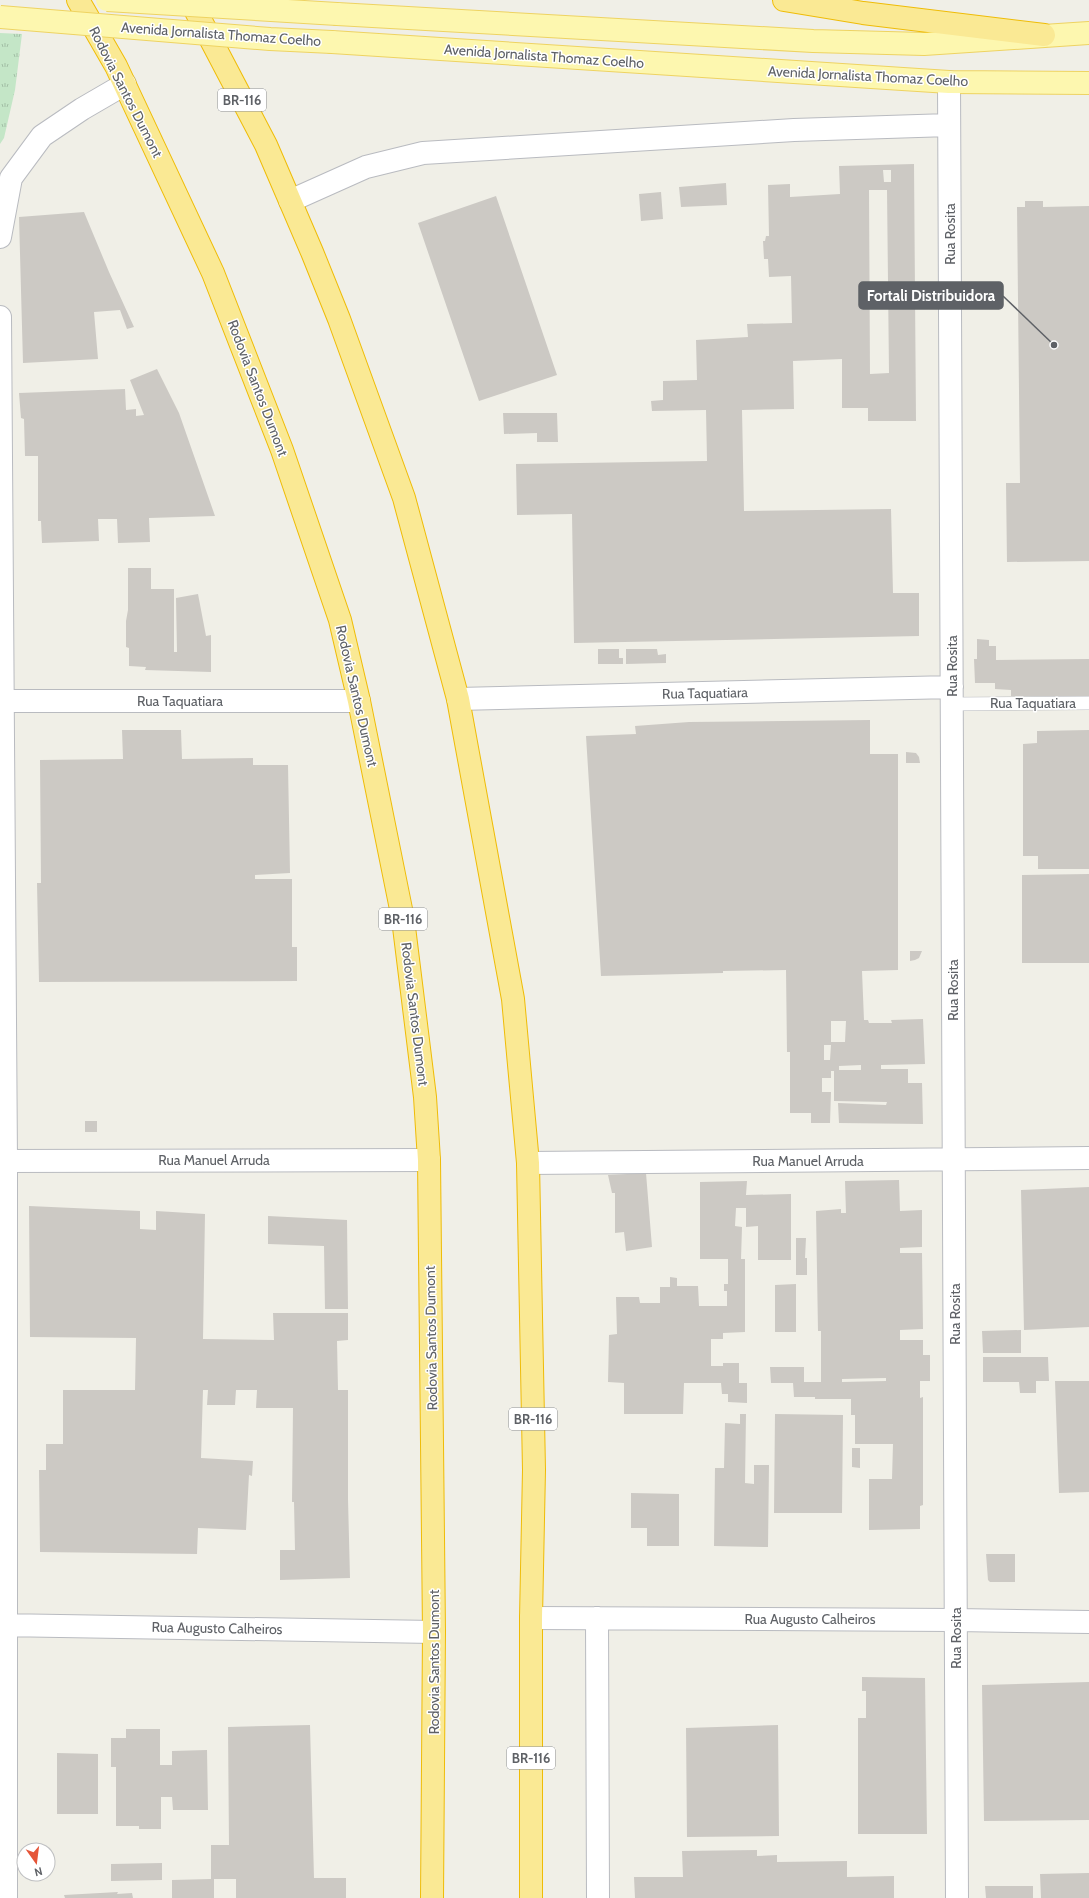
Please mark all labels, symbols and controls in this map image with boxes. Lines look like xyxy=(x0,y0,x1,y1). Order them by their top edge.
street label: Avenida Jornalista Thomaz Coelho xyxy=(120,18,322,50)
street label: Rodovia Santos Dumont xyxy=(85,23,167,161)
street label: Avenida Jornalista Thomaz Coelho xyxy=(443,40,645,72)
street label: Avenida Jornalista Thomaz Coelho xyxy=(767,62,969,90)
road number: BR-116 xyxy=(218,89,266,111)
street label: Rua Rosita xyxy=(941,203,959,265)
callout: Fortali Distribuidora xyxy=(859,282,1003,309)
text: Fortali Distribuidora xyxy=(867,287,996,305)
street label: Rodovia Santos Dumont xyxy=(224,317,292,459)
street label: Rodovia Santos Dumont xyxy=(332,623,382,769)
street label: Rua Rosita xyxy=(943,635,961,697)
street label: Rua Taquatiara xyxy=(662,683,748,703)
street label: Rua Taquatiara xyxy=(137,692,223,710)
street label: Rua Taquatiara xyxy=(990,694,1076,712)
road number: BR-116 xyxy=(379,908,427,930)
street label: Rodovia Santos Dumont xyxy=(397,941,433,1087)
street label: Rua Rosita xyxy=(944,959,962,1021)
street label: Rua Manuel Arruda xyxy=(158,1151,270,1169)
street label: Rua Manuel Arruda xyxy=(752,1152,864,1170)
street label: Rodovia Santos Dumont xyxy=(421,1265,441,1411)
street label: Rua Rosita xyxy=(946,1283,964,1345)
road number: BR-116 xyxy=(509,1408,557,1430)
street label: Rodovia Santos Dumont xyxy=(425,1589,443,1734)
street label: Rua Rosita xyxy=(947,1607,965,1669)
street label: Rua Augusto Calheiros xyxy=(745,1610,876,1628)
street label: Rua Augusto Calheiros xyxy=(151,1618,283,1638)
road number: BR-116 xyxy=(507,1747,555,1769)
north arrow xyxy=(16,1842,56,1882)
text: N xyxy=(33,1864,44,1879)

